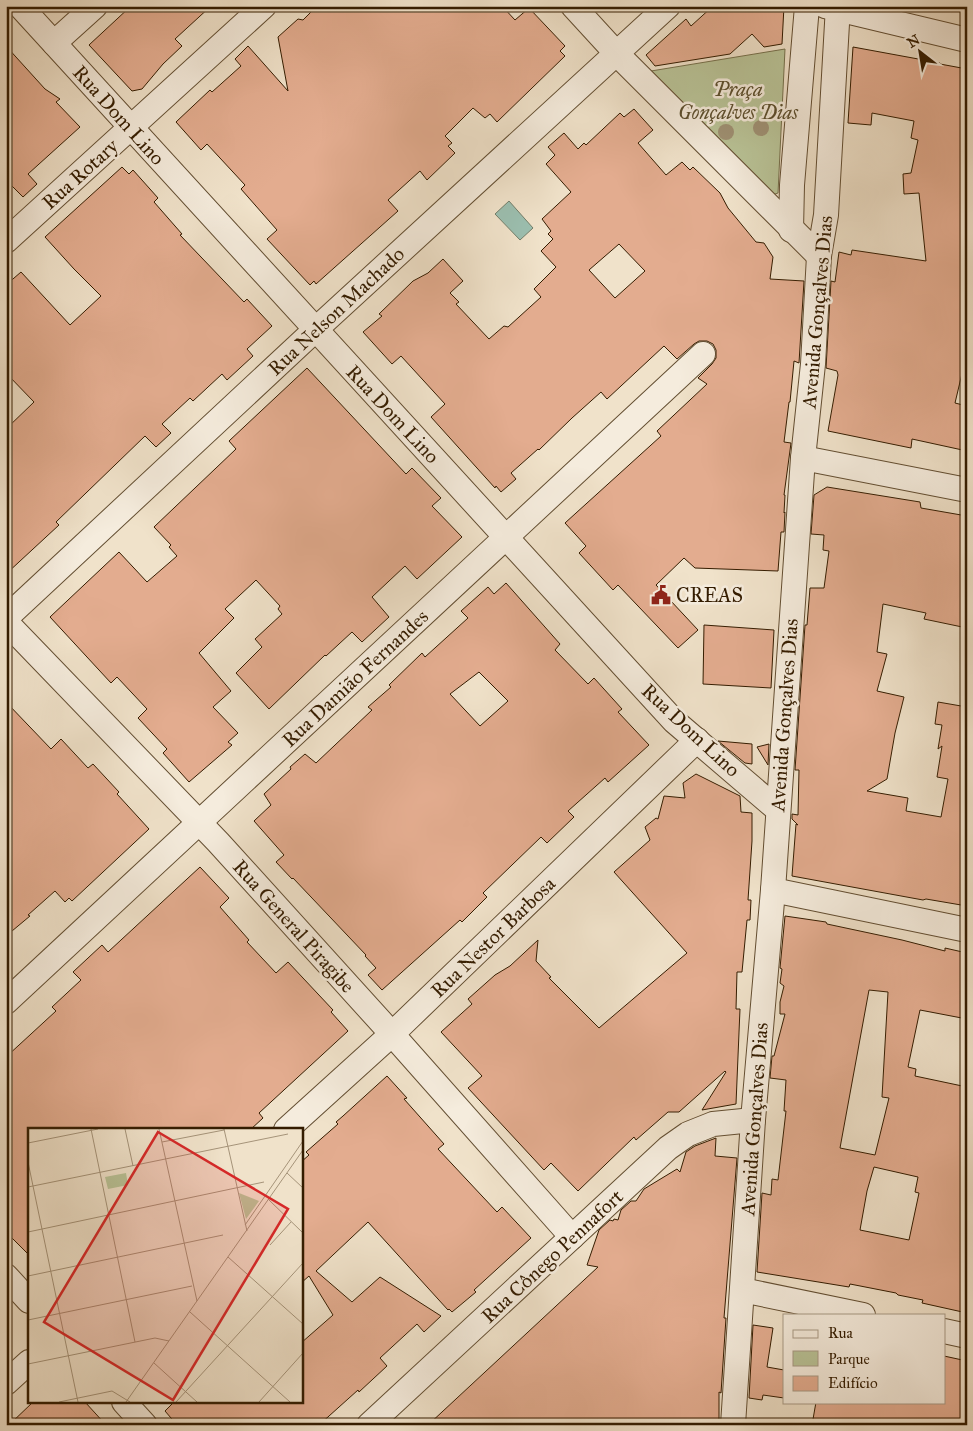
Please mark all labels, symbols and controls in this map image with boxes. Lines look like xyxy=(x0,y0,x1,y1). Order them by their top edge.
north arrow xyxy=(896,28,946,78)
text: N xyxy=(904,31,923,52)
street label: Rua Dom Lino xyxy=(68,60,170,170)
park label: Praça Gonçalves Dias xyxy=(678,77,799,124)
street label: Rua Rotary xyxy=(37,133,123,214)
street label: Avenida Gonçalves Dias xyxy=(797,215,837,410)
street label: Rua Nelson Machado xyxy=(263,242,409,380)
street label: Rua Dom Lino xyxy=(341,360,445,468)
place label: CREAS xyxy=(676,583,743,607)
public building icon: CREAS xyxy=(650,584,672,606)
street label: Rua Damião Fernandes xyxy=(277,604,433,752)
street label: Avenida Gonçalves Dias xyxy=(765,618,803,813)
street label: Rua Dom Lino xyxy=(637,678,745,782)
street label: Rua General Piragibe xyxy=(227,855,360,998)
street label: Rua Nestor Barbosa xyxy=(426,871,561,1002)
street label: Avenida Gonçalves Dias xyxy=(735,1022,773,1217)
inset map xyxy=(28,1128,302,1404)
street label: Rua Cônego Pennafort xyxy=(476,1184,628,1329)
legend xyxy=(783,1314,946,1404)
text: Rua xyxy=(828,1324,853,1342)
text: Parque xyxy=(828,1350,870,1369)
text: Edifício xyxy=(828,1374,878,1392)

